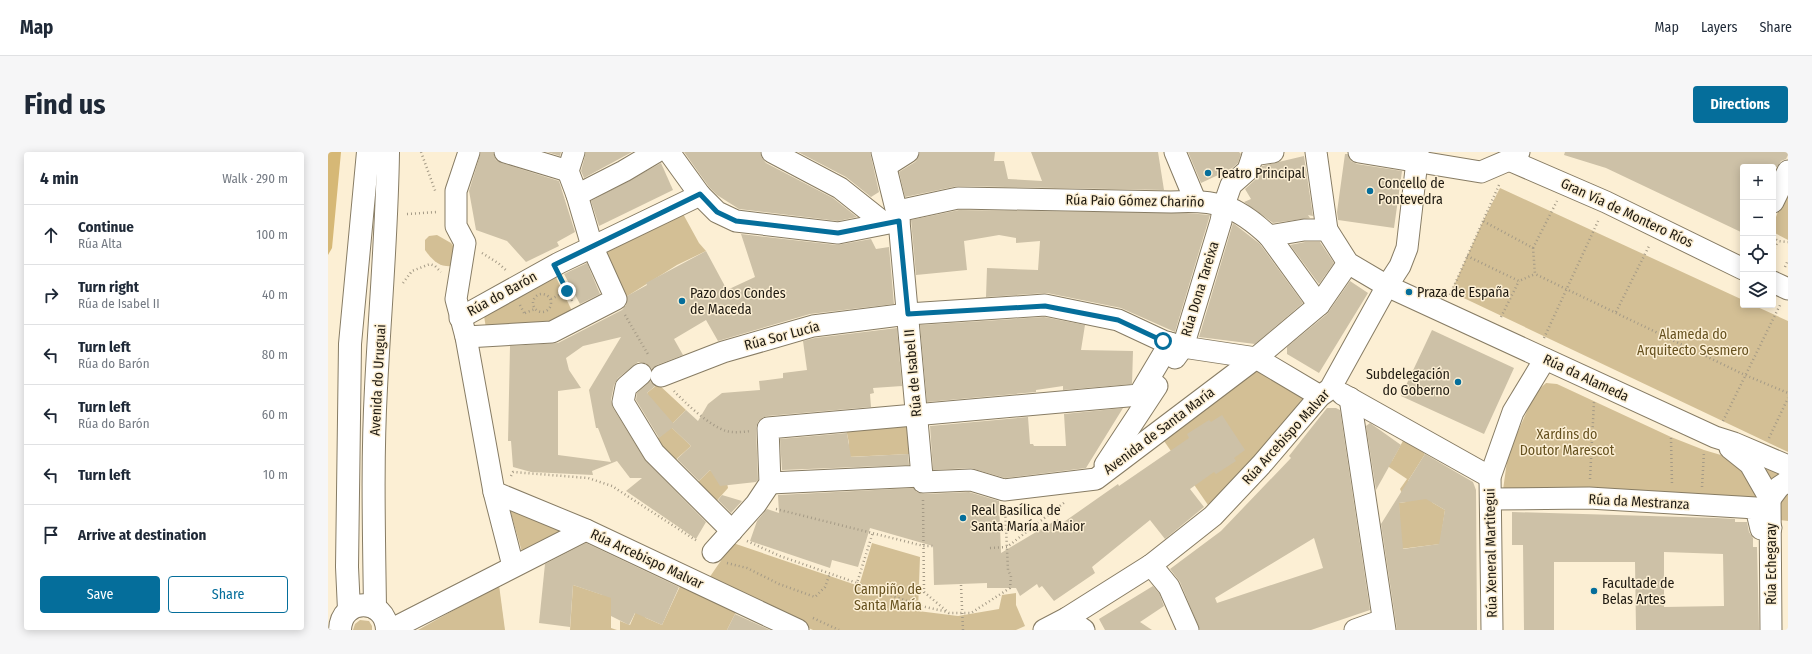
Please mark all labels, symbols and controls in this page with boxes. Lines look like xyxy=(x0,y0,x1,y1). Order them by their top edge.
text: Map xyxy=(20,16,53,39)
text: Map xyxy=(1655,19,1679,36)
text: Layers xyxy=(1701,19,1737,36)
text: Share xyxy=(1759,19,1792,36)
button: Directions xyxy=(1693,86,1788,123)
text: Find us xyxy=(24,88,106,121)
map controls xyxy=(1740,164,1776,308)
button: + xyxy=(1740,164,1776,200)
place label: Teatro Principal xyxy=(1216,165,1305,182)
text: 4 min xyxy=(40,168,79,189)
marker: Teatro Principal xyxy=(1203,168,1213,178)
text: Walk · 290 m xyxy=(222,171,288,186)
place label: Concello de Pontevedra xyxy=(1378,175,1445,208)
street label: Gran Vía de Montero Ríos xyxy=(1558,175,1696,251)
marker: Concello de Pontevedra xyxy=(1365,186,1375,196)
street label: Rúa Paio Gómez Chariño xyxy=(1065,191,1205,211)
button: − xyxy=(1740,200,1776,236)
text: Continue xyxy=(78,218,134,236)
icon: ahead xyxy=(40,224,62,246)
text: 100 m xyxy=(256,227,288,242)
text: Rúa Alta xyxy=(78,236,122,251)
button: locate xyxy=(1740,236,1776,272)
street label: Rúa Dona Tareixa xyxy=(1177,239,1223,339)
street label: Rúa do Barón xyxy=(464,268,540,320)
button: layers xyxy=(1740,272,1776,308)
text: Turn right xyxy=(78,278,139,296)
route end xyxy=(558,282,576,300)
icon: right xyxy=(40,284,62,306)
place label: Praza de España xyxy=(1417,284,1510,301)
place label: Pazo dos Condes de Maceda xyxy=(690,285,786,318)
text: 40 m xyxy=(262,287,288,302)
marker: Praza de España xyxy=(1404,287,1414,297)
text: Rúa de Isabel II xyxy=(78,296,160,311)
marker: Pazo dos Condes de Maceda xyxy=(677,296,687,306)
street label: Rúa Sor Lucía xyxy=(742,318,822,354)
street label: Avenida do Uruguai xyxy=(367,324,389,436)
park label: Alameda do Arquitecto Sesmero xyxy=(1637,326,1749,359)
street label: Rúa de Isabel II xyxy=(901,328,925,418)
route start xyxy=(1154,332,1172,350)
text: Turn left xyxy=(78,338,131,356)
icon: left xyxy=(40,344,62,366)
text: 80 m xyxy=(262,347,288,362)
street label: Rúa da Alameda xyxy=(1540,351,1632,405)
text: Rúa do Barón xyxy=(78,356,150,371)
place label: Subdelegación do Goberno xyxy=(1366,366,1450,399)
marker: Subdelegación do Goberno xyxy=(1453,377,1463,387)
street label: Avenida de Santa María xyxy=(1100,384,1218,478)
street label: Rúa Arcebispo Malvar xyxy=(1239,386,1333,488)
text: Turn left xyxy=(78,398,131,416)
icon: left xyxy=(40,404,62,426)
text: 60 m xyxy=(262,407,288,422)
text: Rúa do Barón xyxy=(78,416,150,431)
park label: Xardíns do Doutor Marescot xyxy=(1520,426,1615,459)
icon: left xyxy=(40,464,62,486)
text: Turn left xyxy=(78,466,131,484)
text: 10 m xyxy=(263,467,288,482)
street label: Rúa Xeneral Martitegui xyxy=(1481,488,1501,618)
street label: Rúa da Mestranza xyxy=(1588,491,1690,513)
place label: Real Basílica de Santa María a Maior xyxy=(971,502,1085,535)
marker: Real Basílica de Santa María a Maior xyxy=(958,513,968,523)
street label: Rúa Echegaray xyxy=(1763,522,1780,605)
icon: arrive xyxy=(40,524,62,546)
street label: Rúa Arcebispo Malvar xyxy=(588,525,706,593)
text: Arrive at destination xyxy=(78,526,206,544)
place label: Facultade de Belas Artes xyxy=(1602,575,1675,608)
button: Save xyxy=(40,576,160,613)
button: Share xyxy=(168,576,288,613)
park label: Campiño de Santa María xyxy=(854,581,922,614)
marker: Facultade de Belas Artes xyxy=(1589,586,1599,596)

